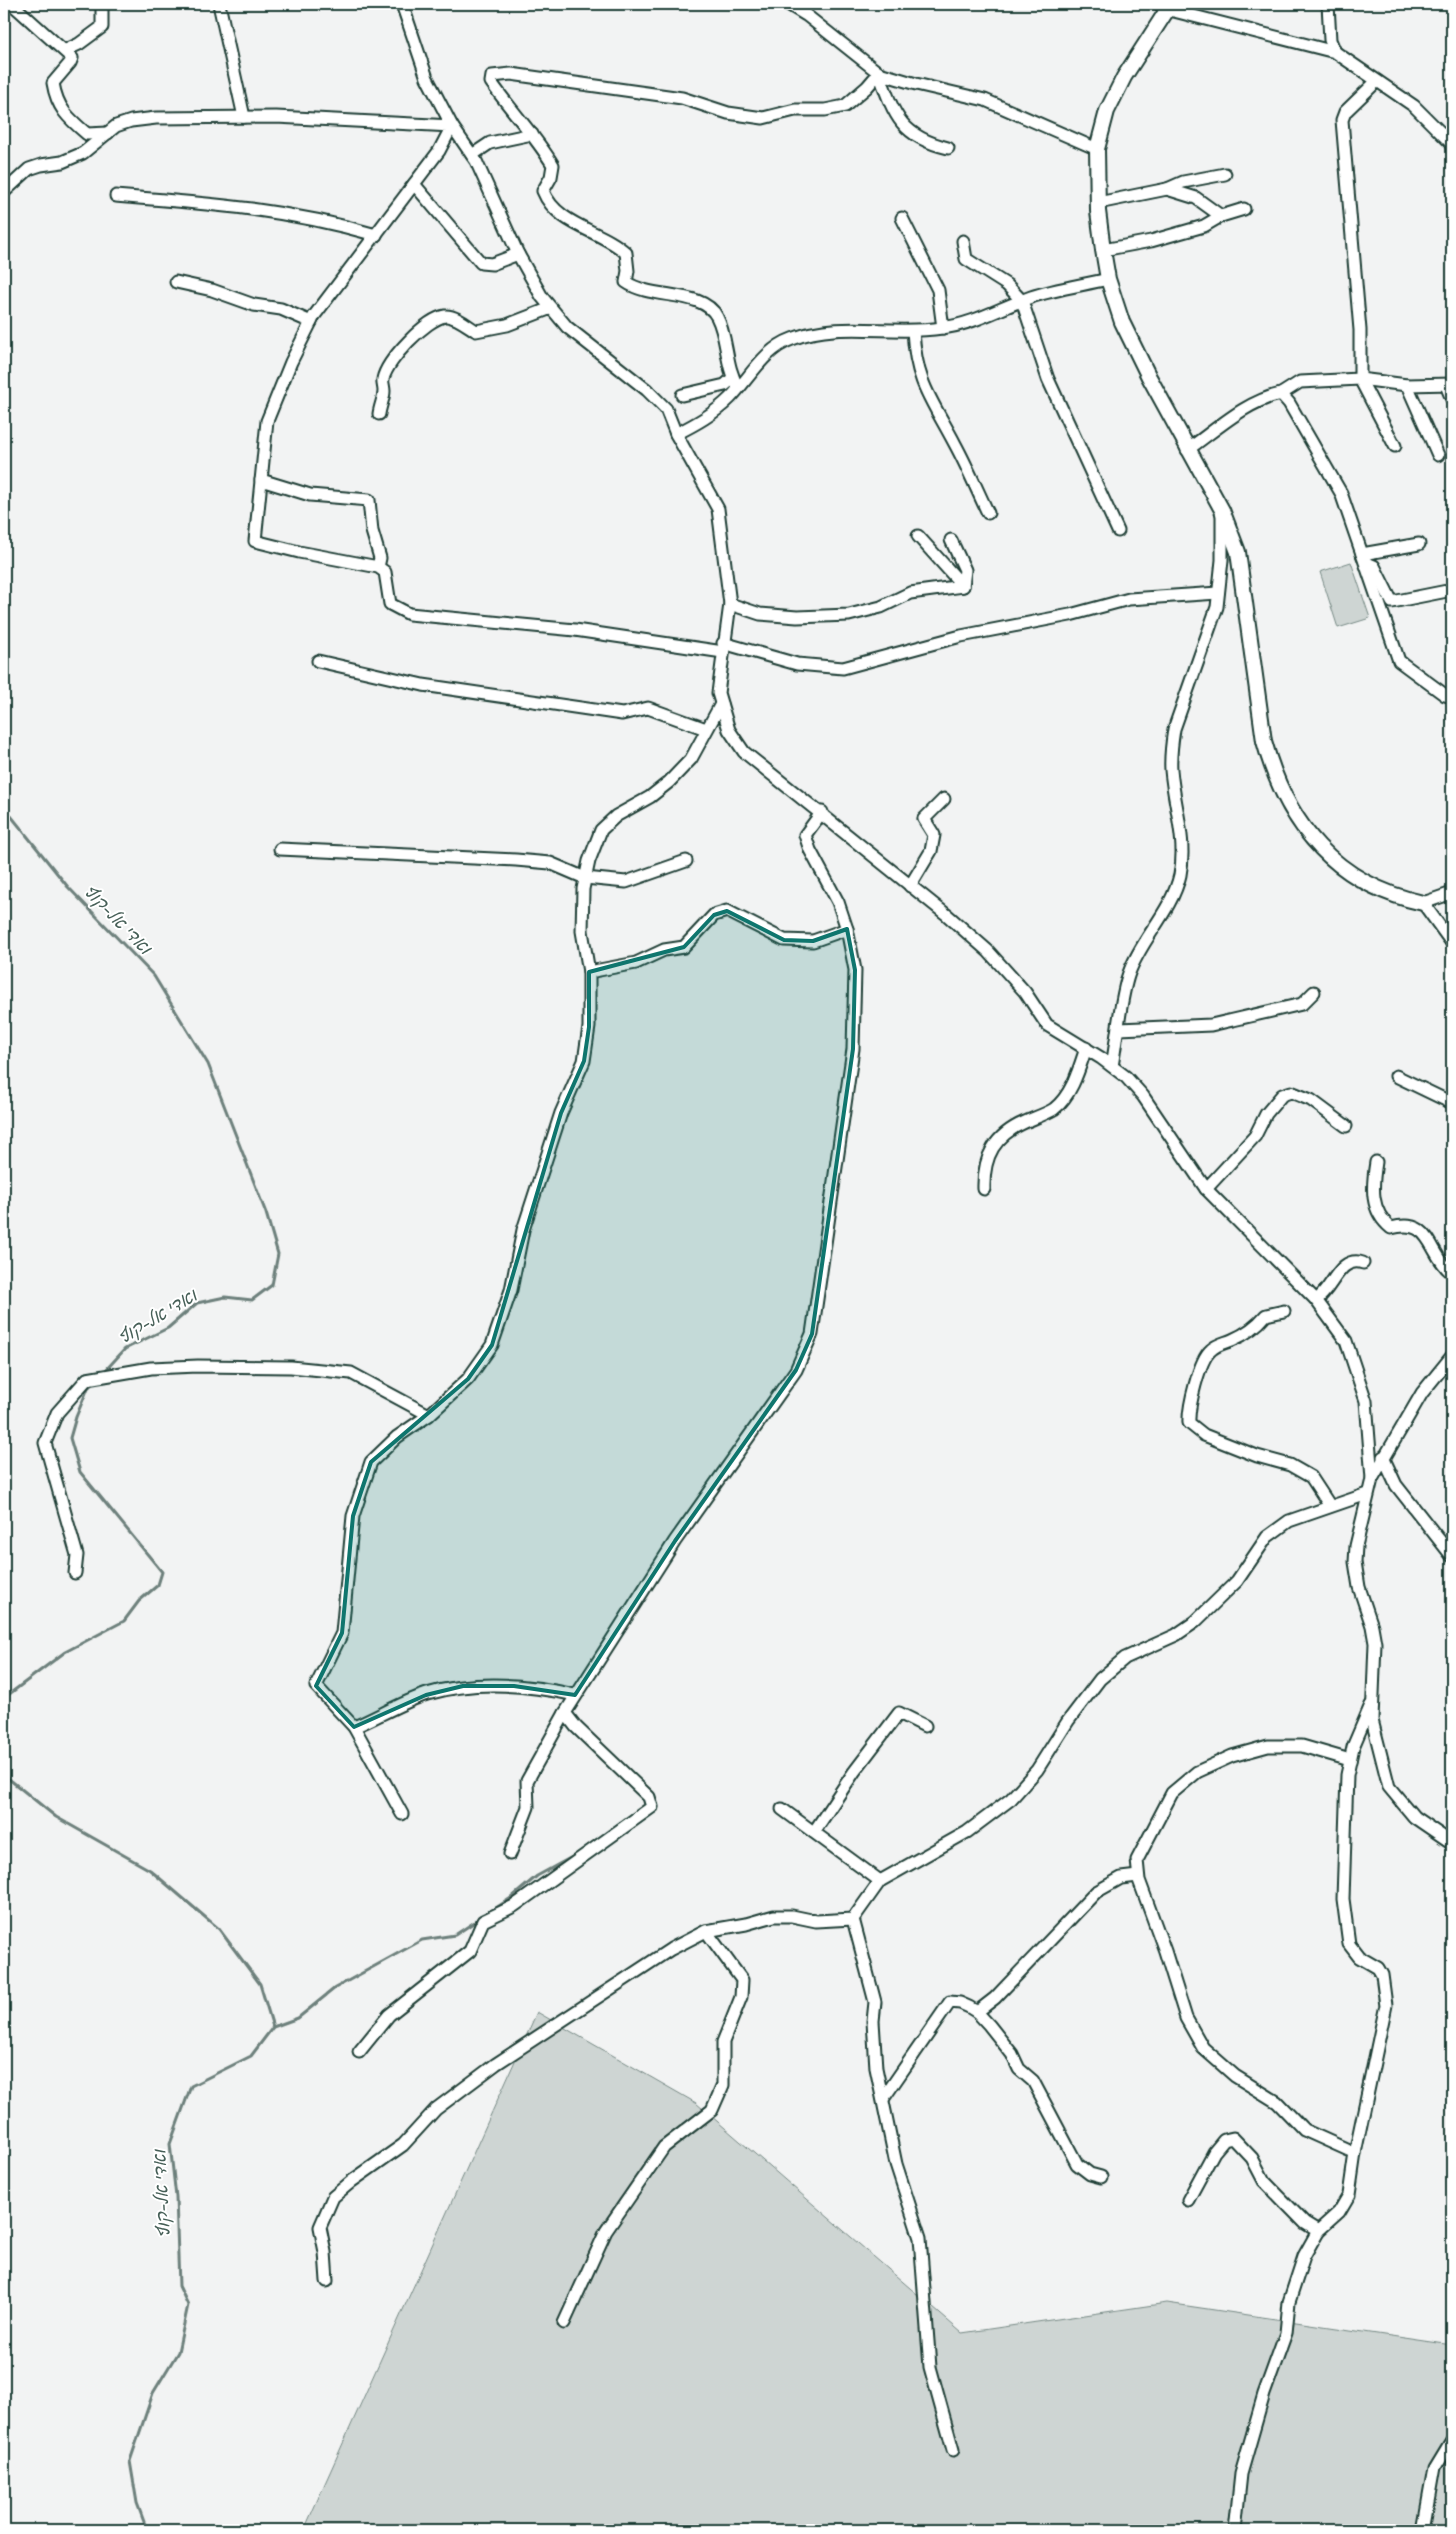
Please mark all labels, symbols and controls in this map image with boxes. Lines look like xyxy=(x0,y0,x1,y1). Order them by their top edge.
water label: ואדי אל-קוף xyxy=(78,879,158,960)
water label: ואדי אל-קוף xyxy=(113,1282,202,1349)
water label: ואדי אל-קוף xyxy=(146,2148,176,2239)

